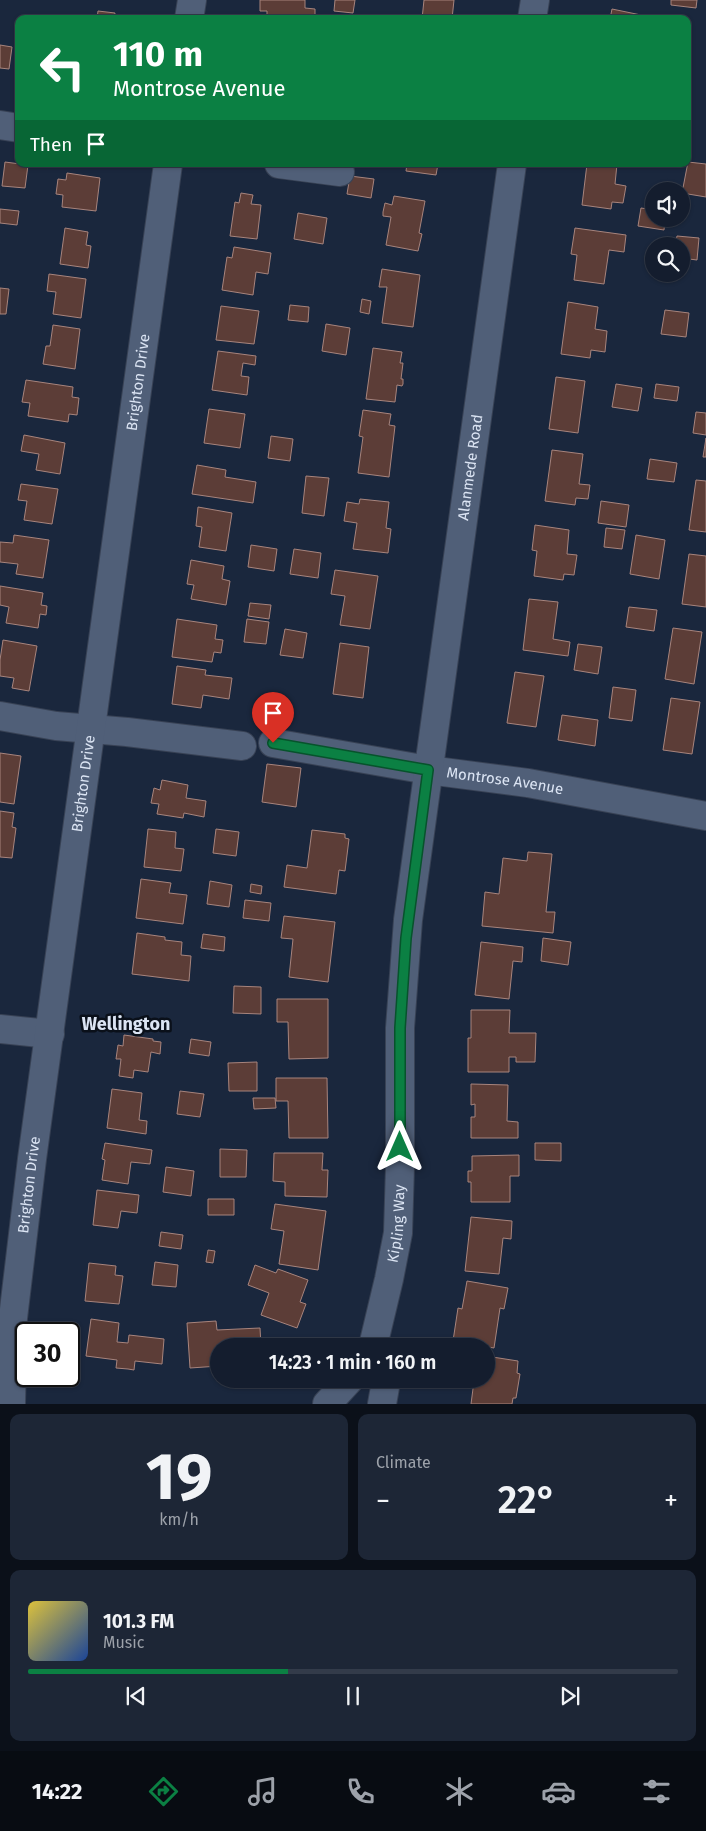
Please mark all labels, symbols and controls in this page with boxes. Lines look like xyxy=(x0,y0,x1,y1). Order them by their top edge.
text: 110 m xyxy=(113,33,203,75)
icon: left xyxy=(30,35,95,100)
text: Montrose Avenue xyxy=(113,75,286,102)
icon: arrive xyxy=(82,130,110,158)
text: Then xyxy=(30,133,72,156)
map controls xyxy=(645,182,690,282)
button: sound xyxy=(645,182,690,227)
button: search xyxy=(645,237,690,282)
street label: Brighton Drive xyxy=(123,333,154,432)
street label: Alanmede Road xyxy=(454,413,486,521)
pin xyxy=(252,692,294,743)
icon: arrive xyxy=(259,699,287,727)
street label: Brighton Drive xyxy=(68,734,99,833)
street label: Montrose Avenue xyxy=(445,763,565,798)
district label: Wellington xyxy=(82,1013,170,1035)
position arrow xyxy=(373,1120,425,1172)
street label: Brighton Drive xyxy=(14,1135,44,1235)
street label: Kipling Way xyxy=(383,1184,408,1264)
speed limit sign: 30 xyxy=(15,1322,80,1387)
text: 14:23 · 1 min · 160 m xyxy=(269,1351,436,1374)
text: 19 xyxy=(146,1438,212,1516)
text: Climate xyxy=(376,1453,431,1472)
text: 22° xyxy=(498,1477,556,1523)
text: − xyxy=(376,1484,390,1517)
text: + xyxy=(664,1484,678,1517)
text: km/h xyxy=(159,1510,199,1529)
text: 101.3 FM xyxy=(103,1610,174,1633)
text: Music xyxy=(103,1633,144,1652)
icon: previous xyxy=(122,1682,150,1710)
icon: pause xyxy=(339,1682,367,1710)
icon: next xyxy=(556,1682,584,1710)
icon: directions xyxy=(146,1774,181,1809)
icon: music xyxy=(245,1774,280,1809)
icon: phone xyxy=(343,1774,378,1809)
icon: climate xyxy=(442,1774,477,1809)
icon: car xyxy=(541,1774,576,1809)
icon: filters xyxy=(639,1774,674,1809)
text: 14:22 xyxy=(32,1778,82,1805)

